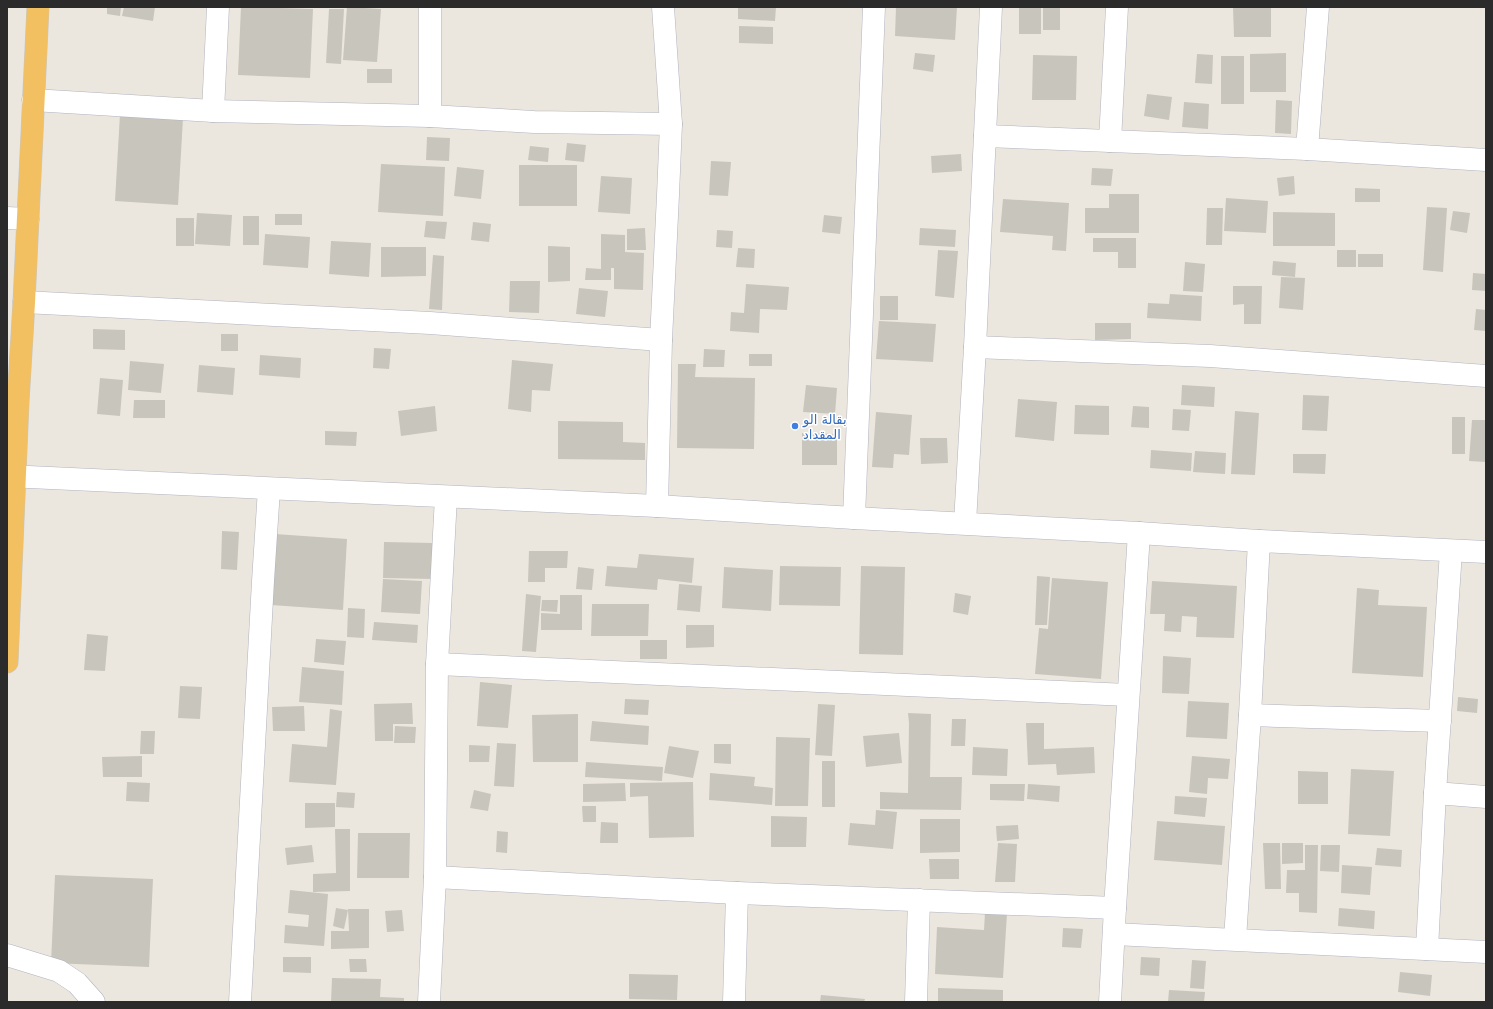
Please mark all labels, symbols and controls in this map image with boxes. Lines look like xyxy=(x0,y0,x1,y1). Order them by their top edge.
place label: بقالة الو المقداد xyxy=(802,412,847,442)
marker: بقالة الو المقداد xyxy=(790,421,800,431)

